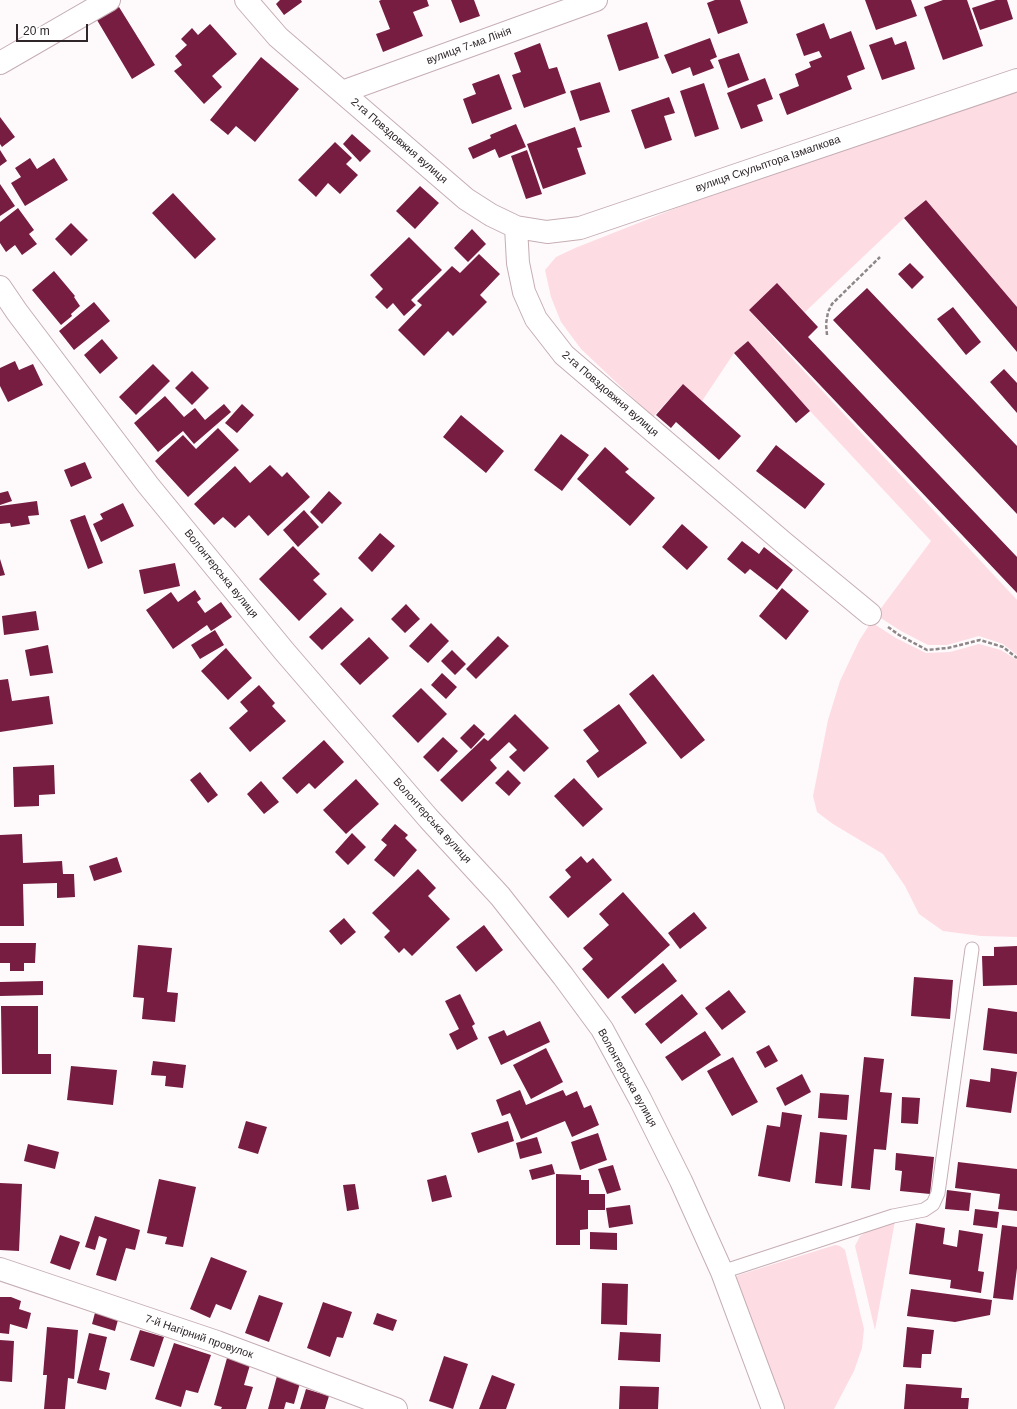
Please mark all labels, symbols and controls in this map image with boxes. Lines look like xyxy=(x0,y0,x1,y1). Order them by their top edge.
scale bar xyxy=(18,16,90,42)
text: 20 m xyxy=(23,24,50,38)
street label: вулиця 7-ма Лінія xyxy=(425,25,513,67)
street label: 2-га Повздовжня вулиця xyxy=(348,95,450,187)
street label: вулиця Скульптора Ізмалкова xyxy=(694,133,842,195)
street label: 2-га Повздовжня вулиця xyxy=(559,348,661,440)
street label: Волонтерська вулиця xyxy=(181,527,261,621)
street label: Волонтерська вулиця xyxy=(390,776,474,866)
street label: Волонтерська вулиця xyxy=(595,1027,659,1129)
street label: 7-й Нагірний провулок xyxy=(143,1312,255,1362)

